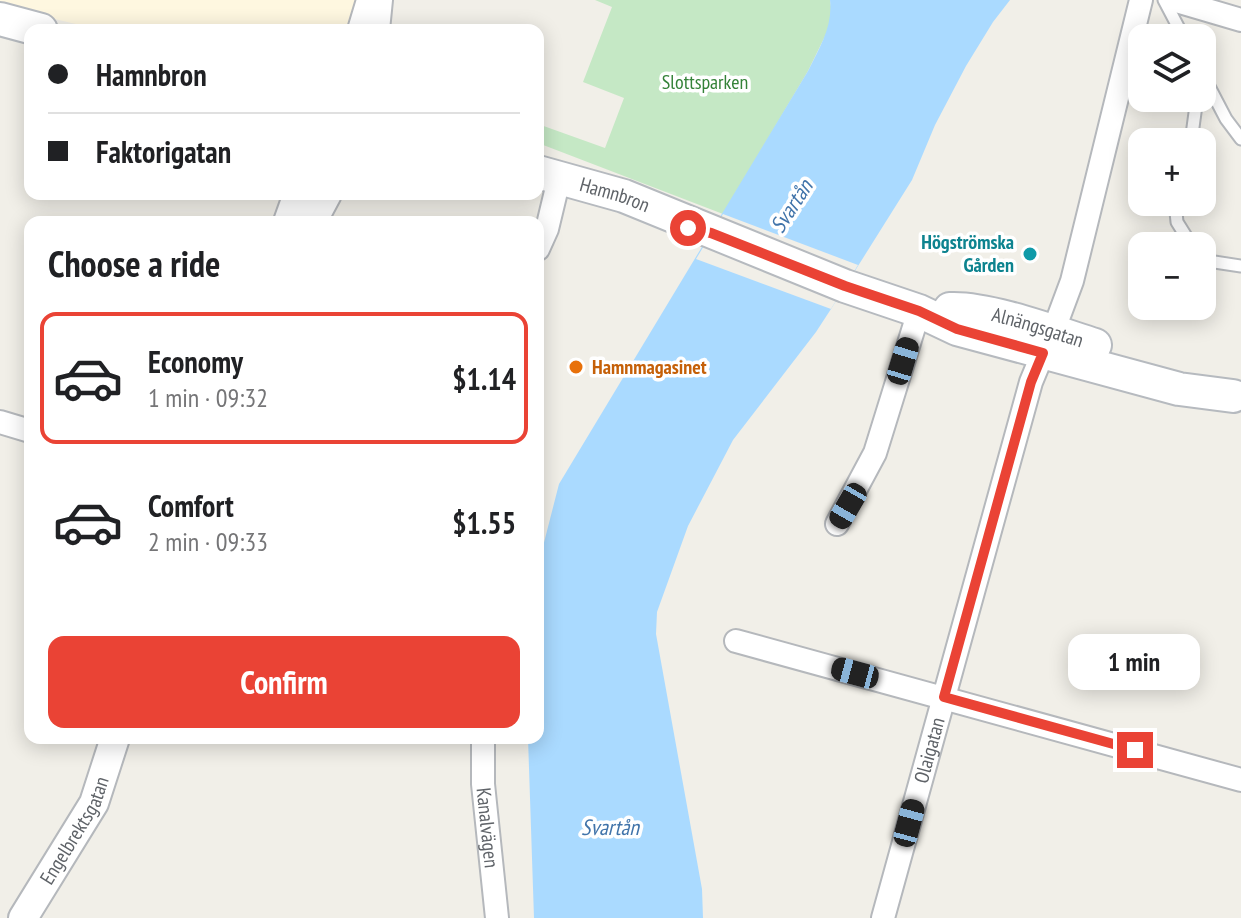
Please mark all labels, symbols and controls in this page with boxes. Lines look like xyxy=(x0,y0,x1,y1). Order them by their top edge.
map controls xyxy=(1128,24,1216,320)
button: layers xyxy=(1128,24,1216,112)
text: Hamnbron xyxy=(96,55,207,94)
park label: Slottsparken xyxy=(662,69,748,95)
button: + xyxy=(1128,128,1216,216)
text: Faktorigatan xyxy=(96,132,231,171)
street label: Hamnbron xyxy=(577,171,654,218)
water label: Svartån xyxy=(764,173,819,238)
route start xyxy=(670,210,706,246)
place label: Högströmska Gården xyxy=(921,229,1014,278)
button: − xyxy=(1128,232,1216,320)
text: Choose a ride xyxy=(48,240,220,287)
marker: Högströmska Gården xyxy=(1021,245,1039,263)
street label: Alnängsgatan xyxy=(990,301,1087,353)
car xyxy=(885,335,921,387)
icon: car xyxy=(52,342,124,414)
text: Economy xyxy=(148,342,243,381)
place label: Hamnmagasinet xyxy=(592,354,707,380)
marker: Hamnmagasinet xyxy=(567,358,585,376)
text: $1.14 xyxy=(452,359,516,398)
text: 1 min · 09:32 xyxy=(148,381,268,414)
car xyxy=(826,479,870,533)
icon: car xyxy=(52,486,124,558)
text: Comfort xyxy=(148,486,234,525)
text: $1.55 xyxy=(452,503,516,542)
text: 2 min · 09:33 xyxy=(148,525,268,558)
callout: 1 min xyxy=(1069,634,1201,690)
button: Confirm xyxy=(48,636,520,728)
text: 1 min xyxy=(1108,645,1160,678)
car xyxy=(829,655,881,691)
street label: Olaigatan xyxy=(908,715,951,786)
route end xyxy=(1117,732,1153,768)
street label: Engelbrektsgatan xyxy=(34,773,115,889)
street label: Kanalvägen xyxy=(470,786,505,869)
car xyxy=(891,797,927,849)
water label: Svartån xyxy=(581,813,640,841)

